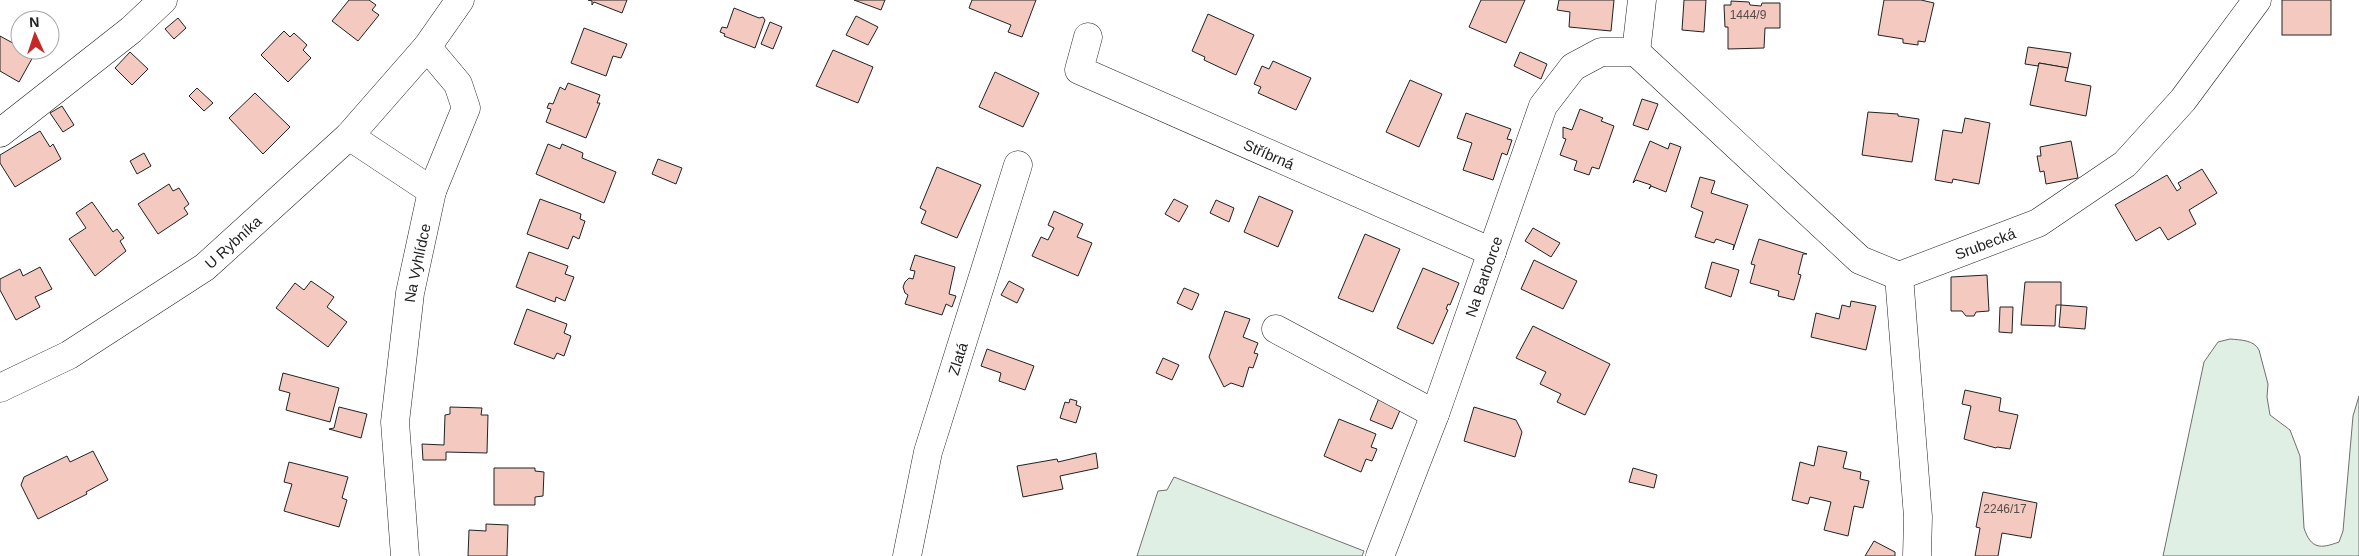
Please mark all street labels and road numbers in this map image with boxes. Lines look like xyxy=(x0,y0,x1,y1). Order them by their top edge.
street label: Stříbrná xyxy=(1241,135,1298,173)
street label: U Rybníka xyxy=(201,211,265,272)
street label: Na Vyhlídce xyxy=(400,222,433,303)
street label: Srubecká xyxy=(1952,224,2018,262)
street label: Na Barborce xyxy=(1461,234,1505,319)
street label: Zlatá xyxy=(944,339,971,377)

